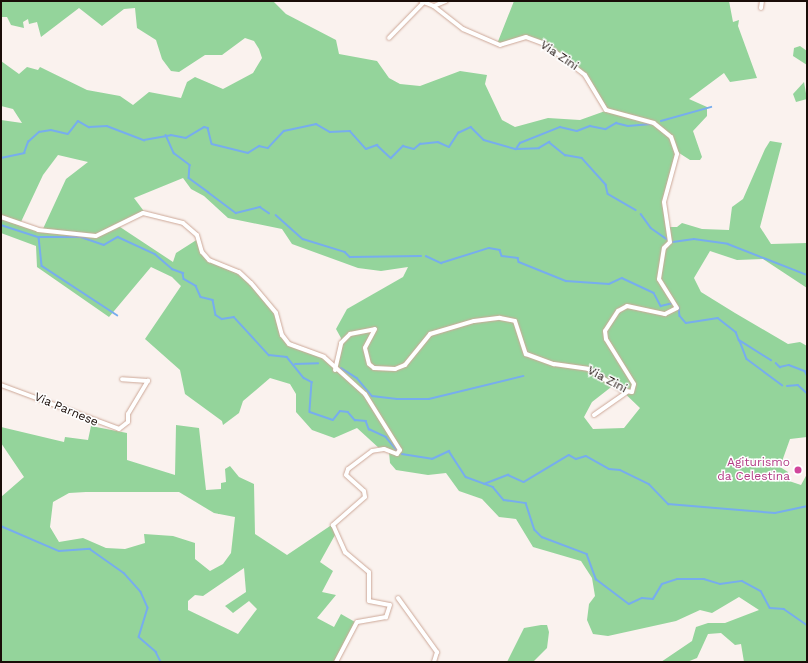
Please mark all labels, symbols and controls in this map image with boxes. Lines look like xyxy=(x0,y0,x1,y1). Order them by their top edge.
street label: Via Zini xyxy=(537,38,581,74)
street label: Via Zini xyxy=(585,363,629,397)
street label: Via Parnese xyxy=(32,390,100,430)
place label: Agiturismo da Celestina xyxy=(717,456,790,484)
marker: Agiturismo da Celestina xyxy=(793,465,803,475)

